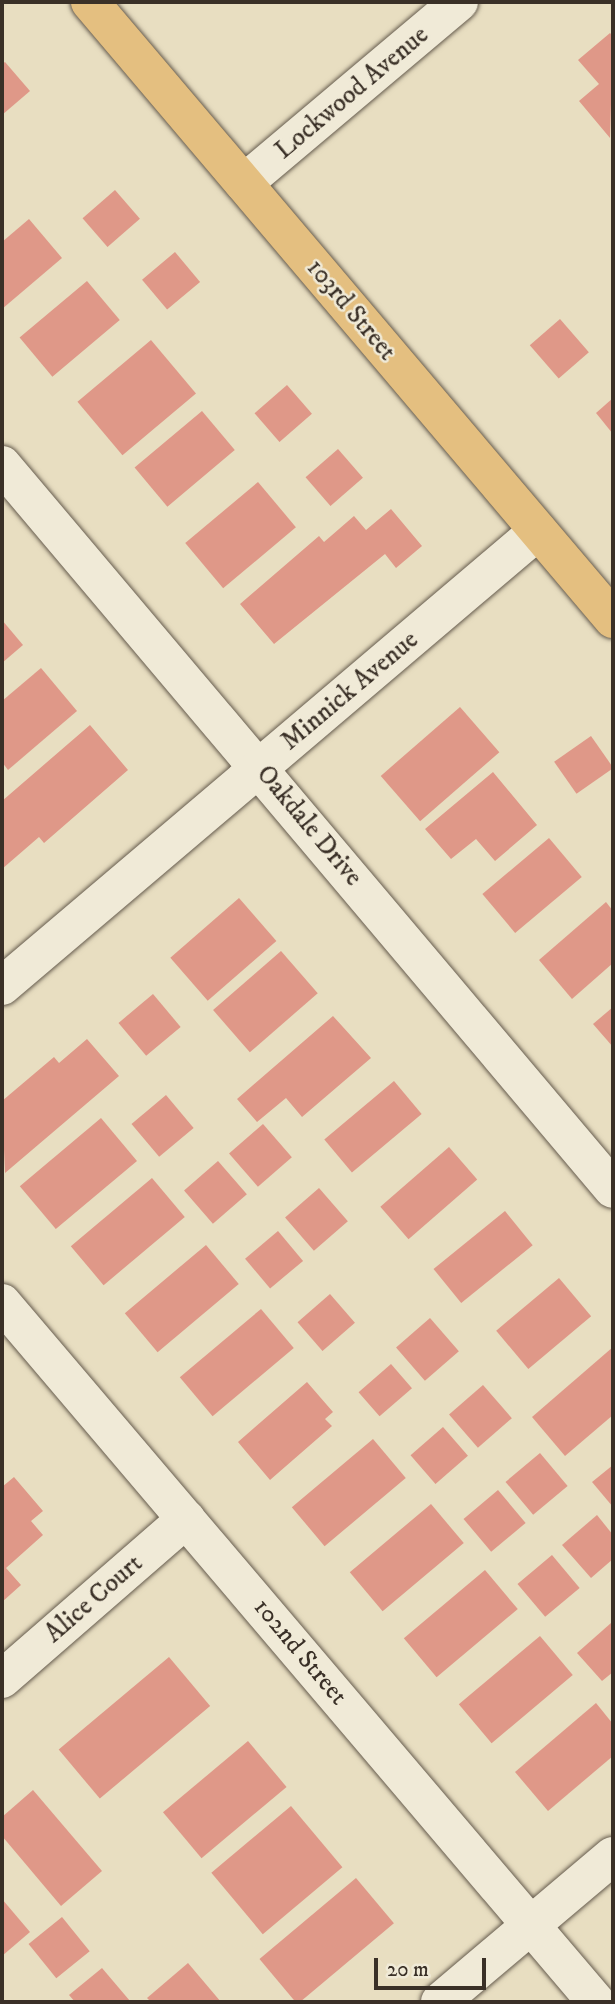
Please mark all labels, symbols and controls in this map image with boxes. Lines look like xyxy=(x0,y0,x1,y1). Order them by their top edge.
street label: Lockwood Avenue xyxy=(269,20,435,166)
street label: 103rd Street xyxy=(300,253,402,367)
street label: Minnick Avenue xyxy=(275,625,425,757)
street label: Oakdale Drive xyxy=(249,759,369,893)
street label: Alice Court xyxy=(39,1548,149,1650)
street label: 102nd Street xyxy=(246,1592,354,1712)
scale bar xyxy=(377,1944,489,1988)
text: 20 m xyxy=(387,1957,429,1983)

